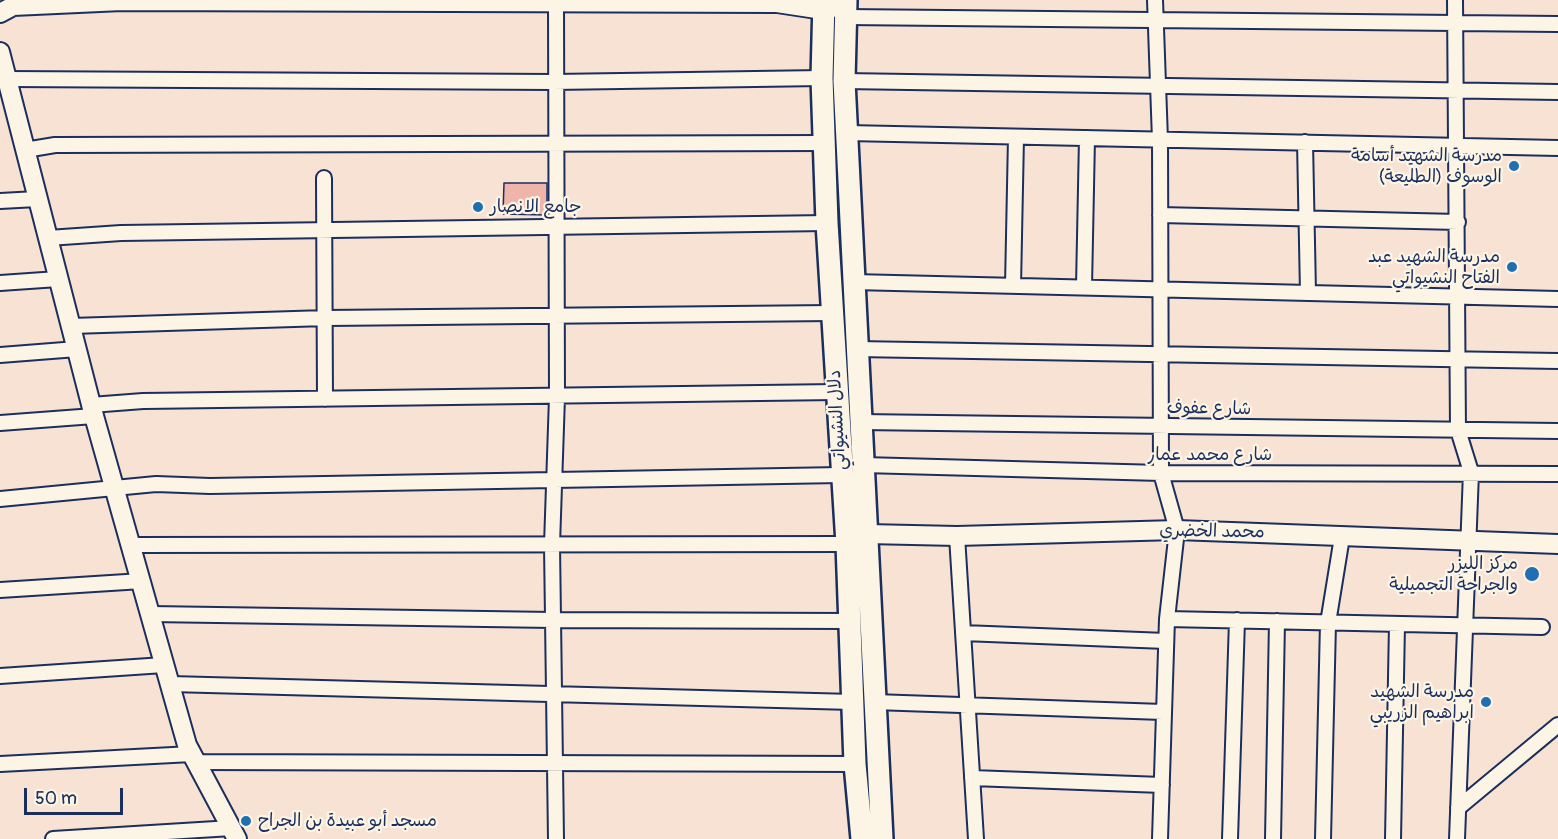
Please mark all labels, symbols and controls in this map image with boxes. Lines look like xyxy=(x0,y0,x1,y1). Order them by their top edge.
place label: مدرسة الشهيد أسامة الوسوف (الطليعة) xyxy=(1351,145,1502,188)
marker: مدرسة الشهيد أسامة الوسوف (الطليعة) xyxy=(1507,159,1521,173)
place label: جامع الانصار xyxy=(490,196,582,218)
marker: جامع الانصار xyxy=(471,200,485,214)
place label: مدرسة الشهيد عبد الفتاح النشيواتي xyxy=(1368,246,1500,288)
marker: مدرسة الشهيد عبد الفتاح النشيواتي xyxy=(1505,260,1519,274)
street label: دلال النشيواتي xyxy=(825,369,851,471)
street label: شارع عفوف xyxy=(1167,397,1251,421)
street label: شارع محمد عمار xyxy=(1148,444,1272,466)
street label: محمد الخضري xyxy=(1159,520,1265,544)
place label: مركز الليزر والجراحة التجميلية xyxy=(1389,553,1518,596)
marker: مركز الليزر والجراحة التجميلية xyxy=(1523,565,1541,583)
place label: مدرسة الشهيد ابراهيم الزريبي xyxy=(1370,681,1474,724)
marker: مدرسة الشهيد ابراهيم الزريبي xyxy=(1479,695,1493,709)
scale bar xyxy=(27,776,126,814)
text: 50 m xyxy=(35,787,77,810)
place label: مسجد أبو عبيدة بن الجراح xyxy=(258,810,437,832)
marker: مسجد أبو عبيدة بن الجراح xyxy=(239,814,253,828)

